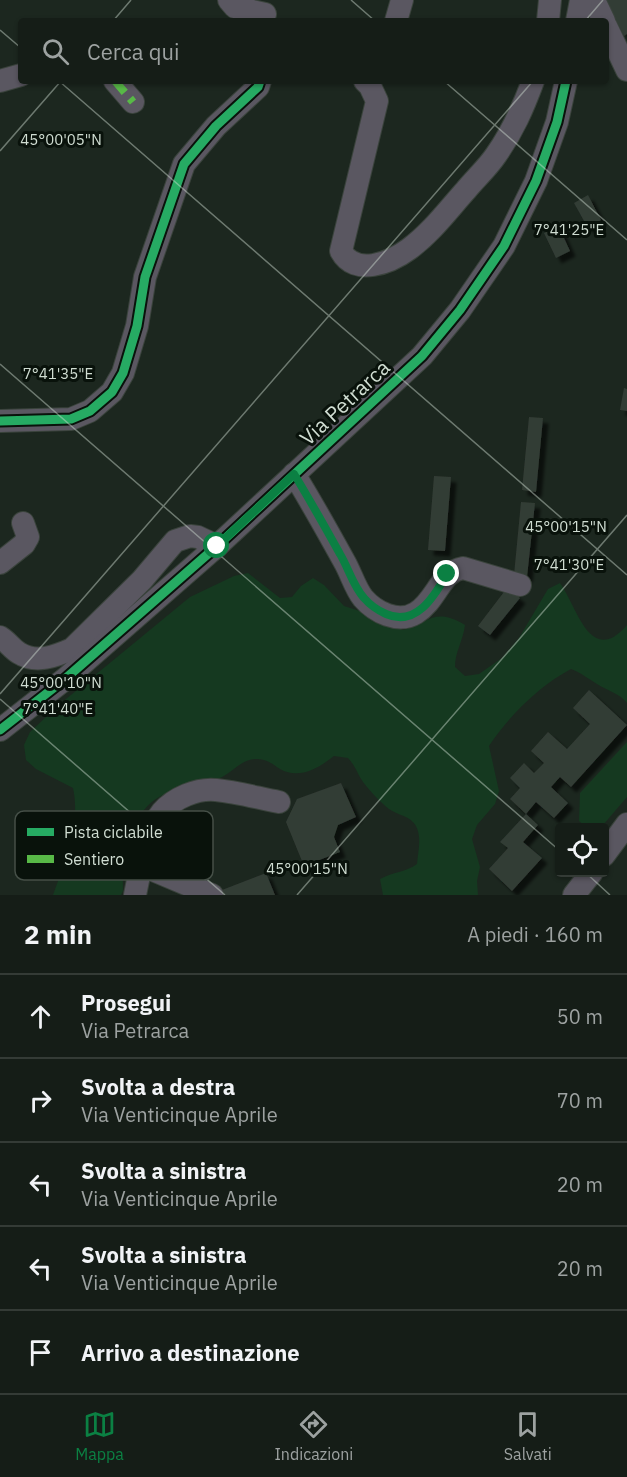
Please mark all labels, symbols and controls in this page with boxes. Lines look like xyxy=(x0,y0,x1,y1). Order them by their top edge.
search box xyxy=(18,18,609,84)
icon: search xyxy=(39,35,72,68)
text: Cerca qui xyxy=(87,37,179,66)
text: 45°00'05"N xyxy=(20,130,102,149)
text: 7°41'25"E xyxy=(534,220,604,239)
street label: Via Petrarca xyxy=(293,353,395,451)
text: 7°41'35"E xyxy=(23,364,93,383)
text: 45°00'15"N xyxy=(525,517,607,536)
route start xyxy=(203,532,229,558)
text: 7°41'30"E xyxy=(534,555,604,574)
route end xyxy=(433,560,459,586)
text: 45°00'10"N xyxy=(20,673,102,692)
text: 7°41'40"E xyxy=(23,699,93,718)
legend xyxy=(15,811,213,880)
text: Pista ciclabile xyxy=(64,822,163,842)
map controls xyxy=(555,823,609,877)
button: locate xyxy=(555,823,609,877)
text: Sentiero xyxy=(64,849,124,869)
text: 45°00'15"N xyxy=(266,859,348,878)
text: 2 min xyxy=(24,917,92,951)
text: A piedi · 160 m xyxy=(467,921,603,948)
text: Prosegui xyxy=(81,988,171,1017)
icon: ahead xyxy=(24,1000,57,1033)
text: 50 m xyxy=(557,1003,603,1030)
text: Via Petrarca xyxy=(81,1017,189,1044)
text: Svolta a destra xyxy=(81,1072,235,1101)
icon: right xyxy=(24,1084,57,1117)
text: 70 m xyxy=(557,1087,603,1114)
text: Via Venticinque Aprile xyxy=(81,1101,278,1128)
text: Svolta a sinistra xyxy=(81,1156,246,1185)
icon: left xyxy=(24,1168,57,1201)
text: 20 m xyxy=(557,1171,603,1198)
text: Via Venticinque Aprile xyxy=(81,1185,278,1212)
text: Svolta a sinistra xyxy=(81,1240,246,1269)
icon: left xyxy=(24,1252,57,1285)
text: 20 m xyxy=(557,1255,603,1282)
text: Via Venticinque Aprile xyxy=(81,1269,278,1296)
icon: arrive xyxy=(24,1336,57,1369)
text: Arrivo a destinazione xyxy=(81,1338,300,1367)
tab: Mappa xyxy=(75,1408,124,1464)
tab: Indicazioni xyxy=(274,1408,353,1464)
tab: Salvati xyxy=(504,1408,552,1464)

